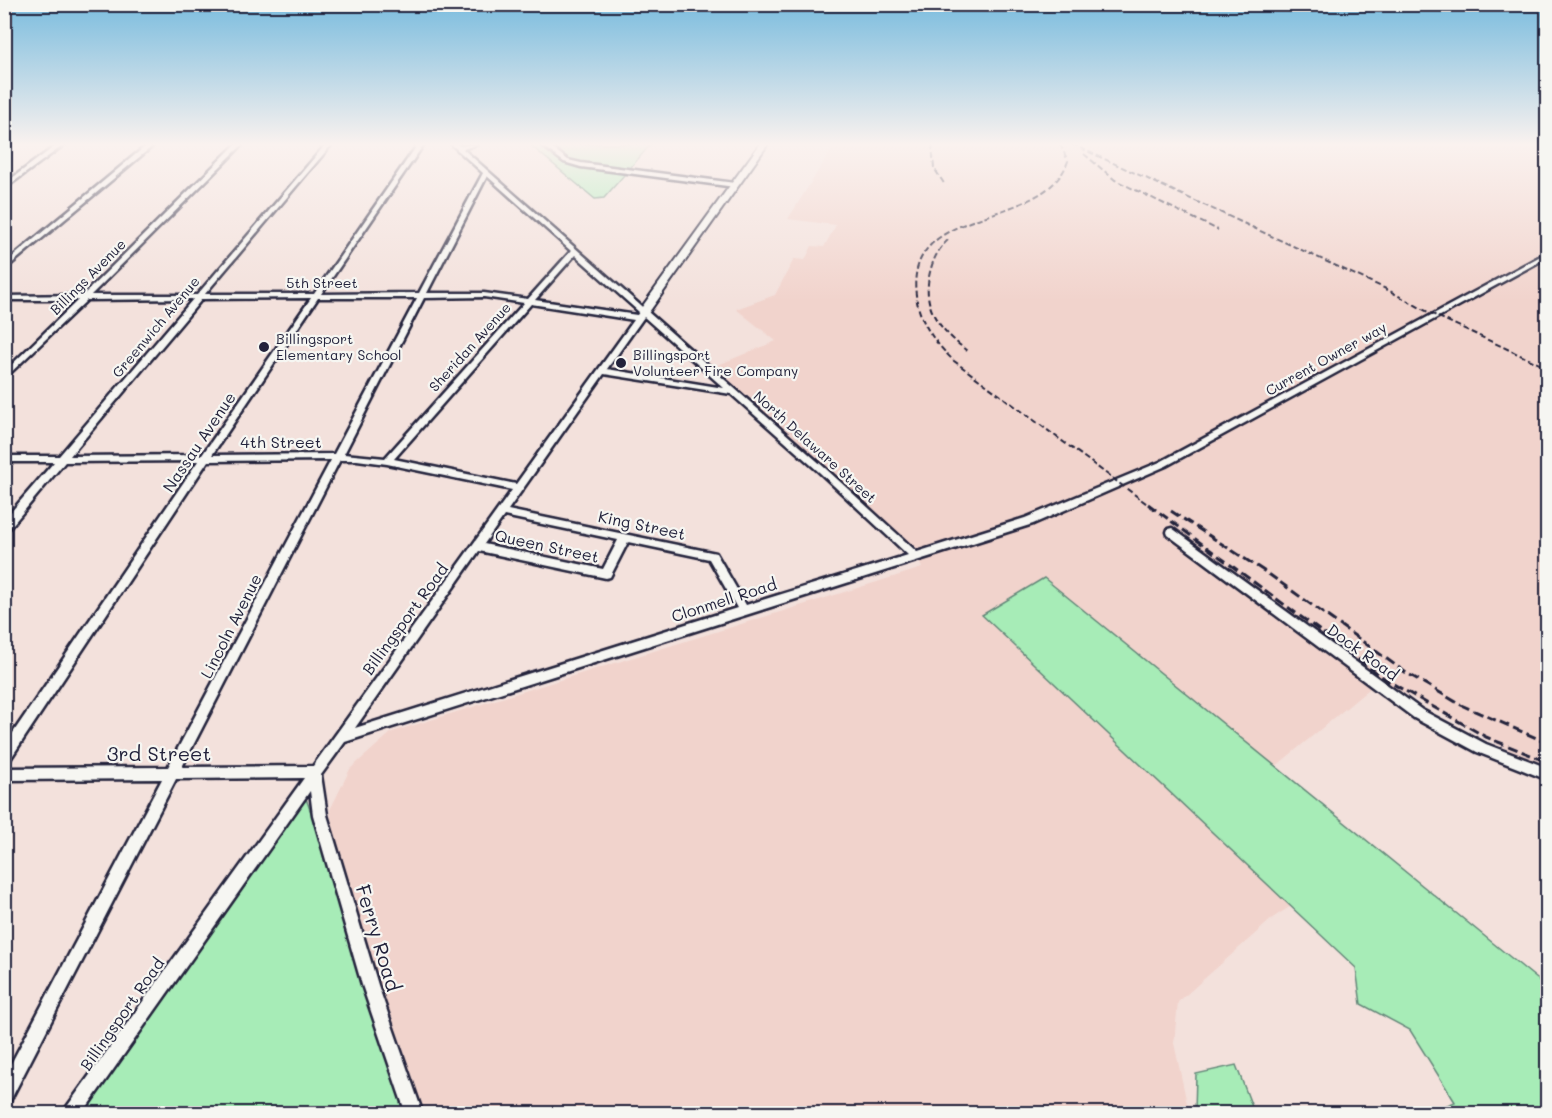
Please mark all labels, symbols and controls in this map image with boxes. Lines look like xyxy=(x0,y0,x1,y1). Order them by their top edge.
street label: Billings Avenue xyxy=(46,235,130,319)
street label: Greenwich Avenue xyxy=(108,272,204,381)
street label: 5th Street xyxy=(286,273,358,292)
street label: Sheridan Avenue xyxy=(424,298,515,395)
street label: Current Owner way xyxy=(1262,317,1390,400)
place label: Billingsport Elementary School xyxy=(276,329,402,364)
marker: Billingsport Elementary School xyxy=(257,340,271,354)
place label: Billingsport Volunteer Fire Company xyxy=(633,345,798,380)
marker: Billingsport Volunteer Fire Company xyxy=(614,356,628,370)
street label: North Delaware Street xyxy=(750,386,881,507)
street label: Nassau Avenue xyxy=(157,388,240,496)
street label: 4th Street xyxy=(240,431,322,452)
street label: King Street xyxy=(596,505,688,544)
street label: Queen Street xyxy=(493,524,601,567)
street label: Billingsport Road xyxy=(357,559,452,679)
street label: Lincoln Avenue xyxy=(195,570,266,682)
street label: Clonmell Road xyxy=(669,573,779,626)
street label: Dock Road xyxy=(1323,619,1403,685)
street label: 3rd Street xyxy=(107,740,211,766)
street label: Ferry Road xyxy=(350,881,408,994)
street label: Billingsport Road xyxy=(75,953,168,1074)

